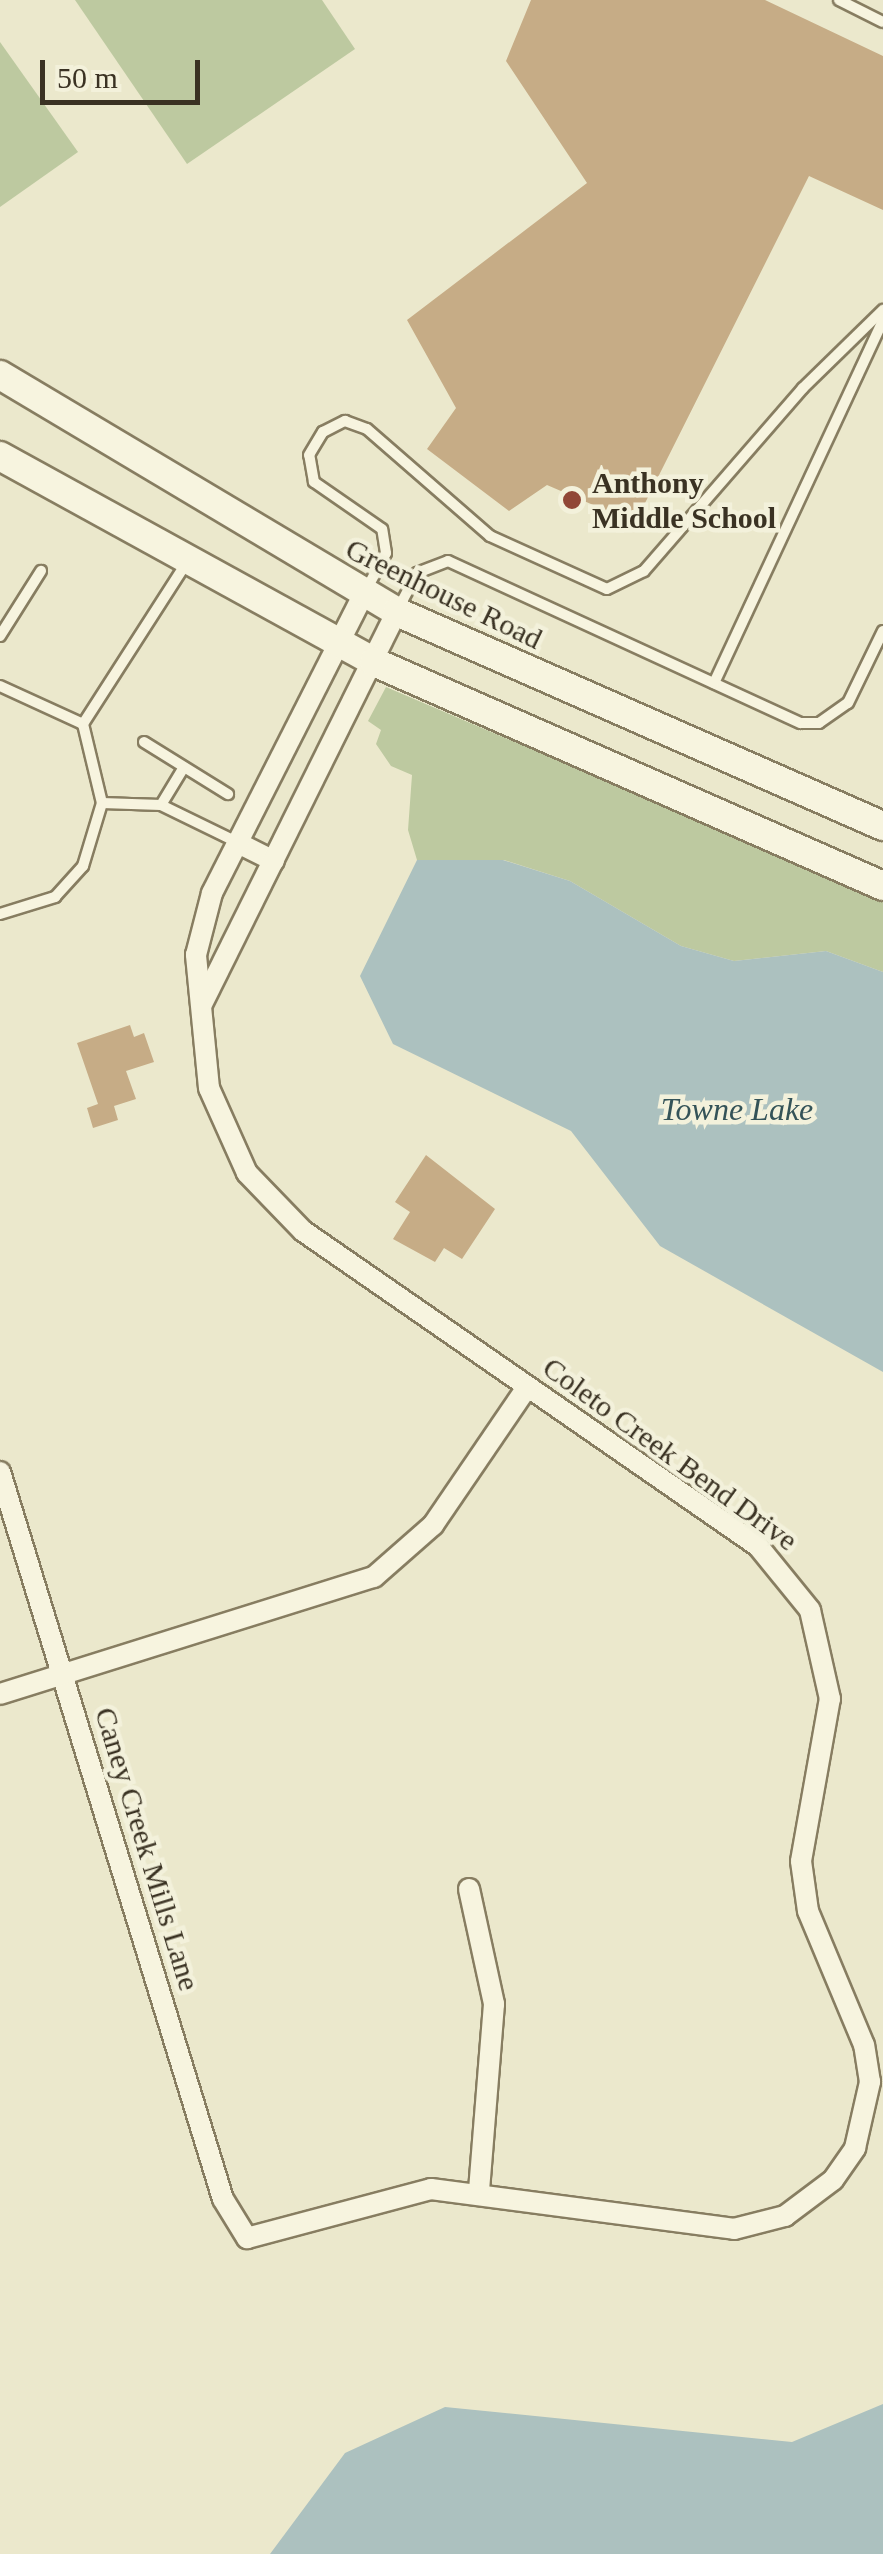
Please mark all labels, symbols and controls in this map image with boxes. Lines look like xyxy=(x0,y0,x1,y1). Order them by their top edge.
scale bar xyxy=(45,40,205,102)
text: 50 m xyxy=(57,61,118,94)
place label: Anthony Middle School xyxy=(592,465,776,536)
marker: Anthony Middle School xyxy=(561,489,583,511)
street label: Greenhouse Road xyxy=(340,531,548,657)
water label: Towne Lake xyxy=(661,1090,813,1128)
street label: Coleto Creek Bend Drive xyxy=(536,1350,804,1558)
street label: Caney Creek Mills Lane xyxy=(87,1703,207,1995)

